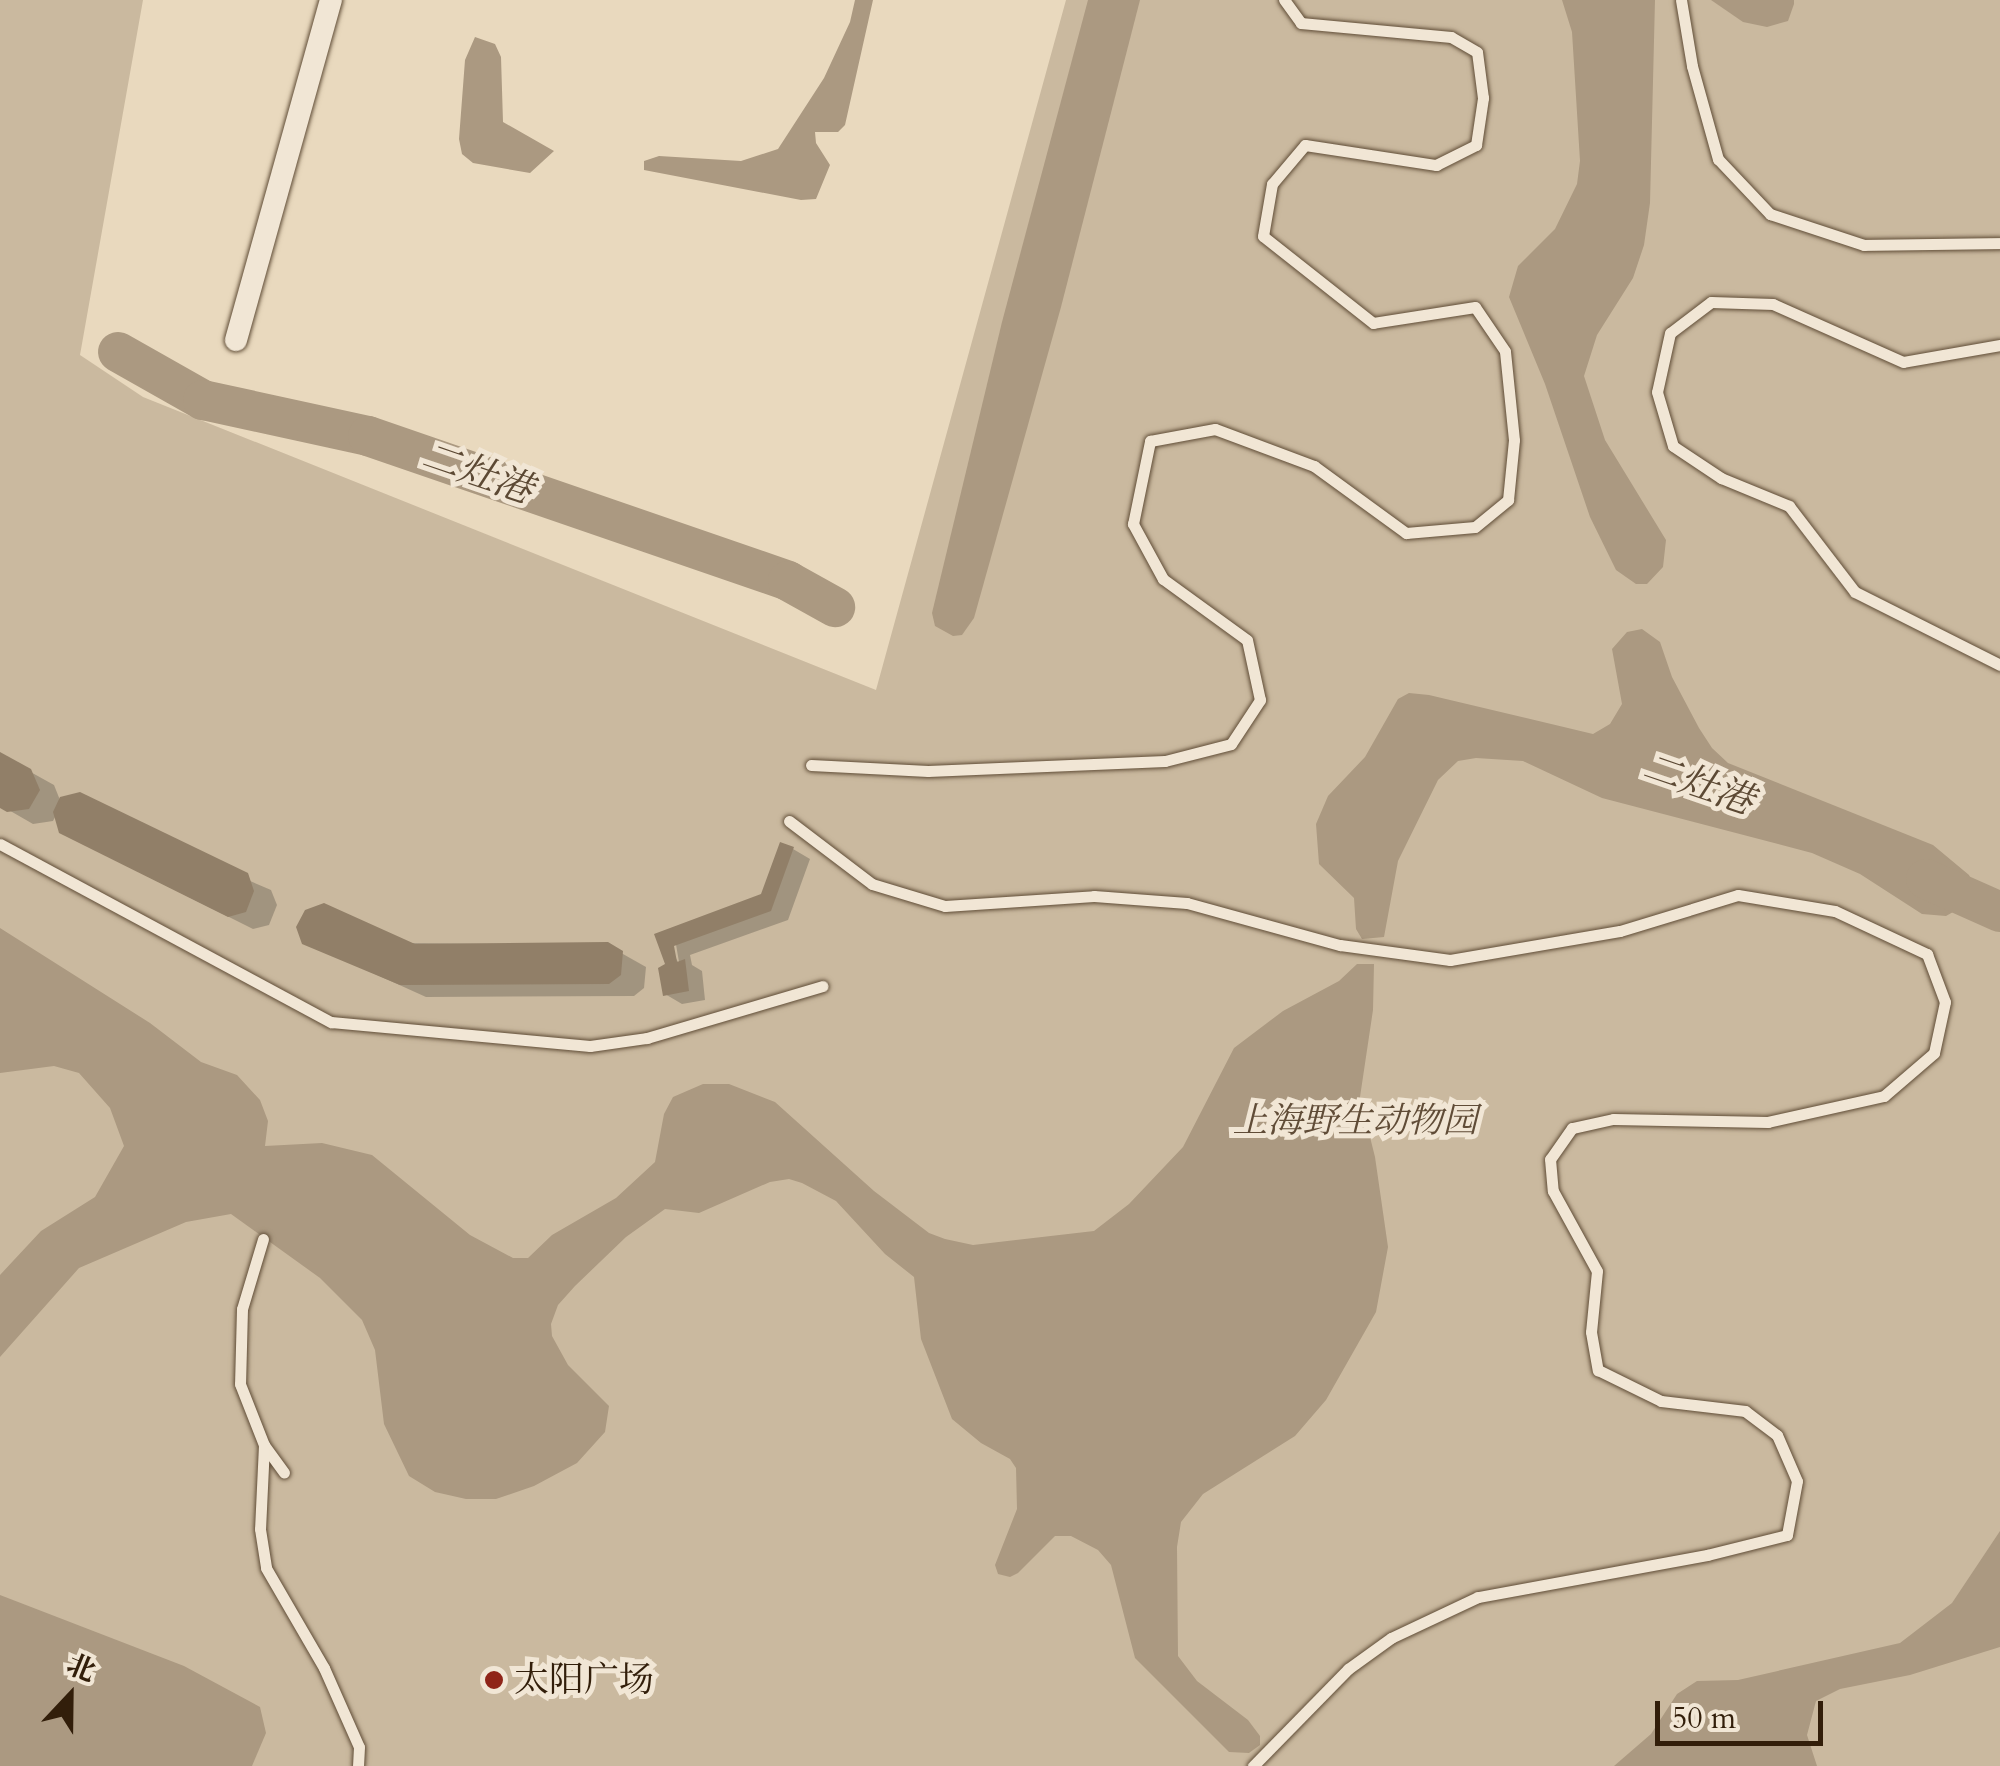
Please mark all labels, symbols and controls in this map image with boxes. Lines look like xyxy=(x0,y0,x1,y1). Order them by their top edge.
water label: 二灶港 xyxy=(416,434,538,514)
water label: 二灶港 xyxy=(1637,745,1759,825)
park label: 上海野生动物园 xyxy=(1233,1100,1477,1142)
text: 北 xyxy=(61,1645,101,1691)
north arrow xyxy=(20,1646,120,1746)
place label: 太阳广场 xyxy=(514,1659,654,1701)
marker: 太阳广场 xyxy=(483,1669,505,1691)
scale bar xyxy=(1660,1681,1828,1743)
text: 50 m xyxy=(1672,1698,1736,1739)

